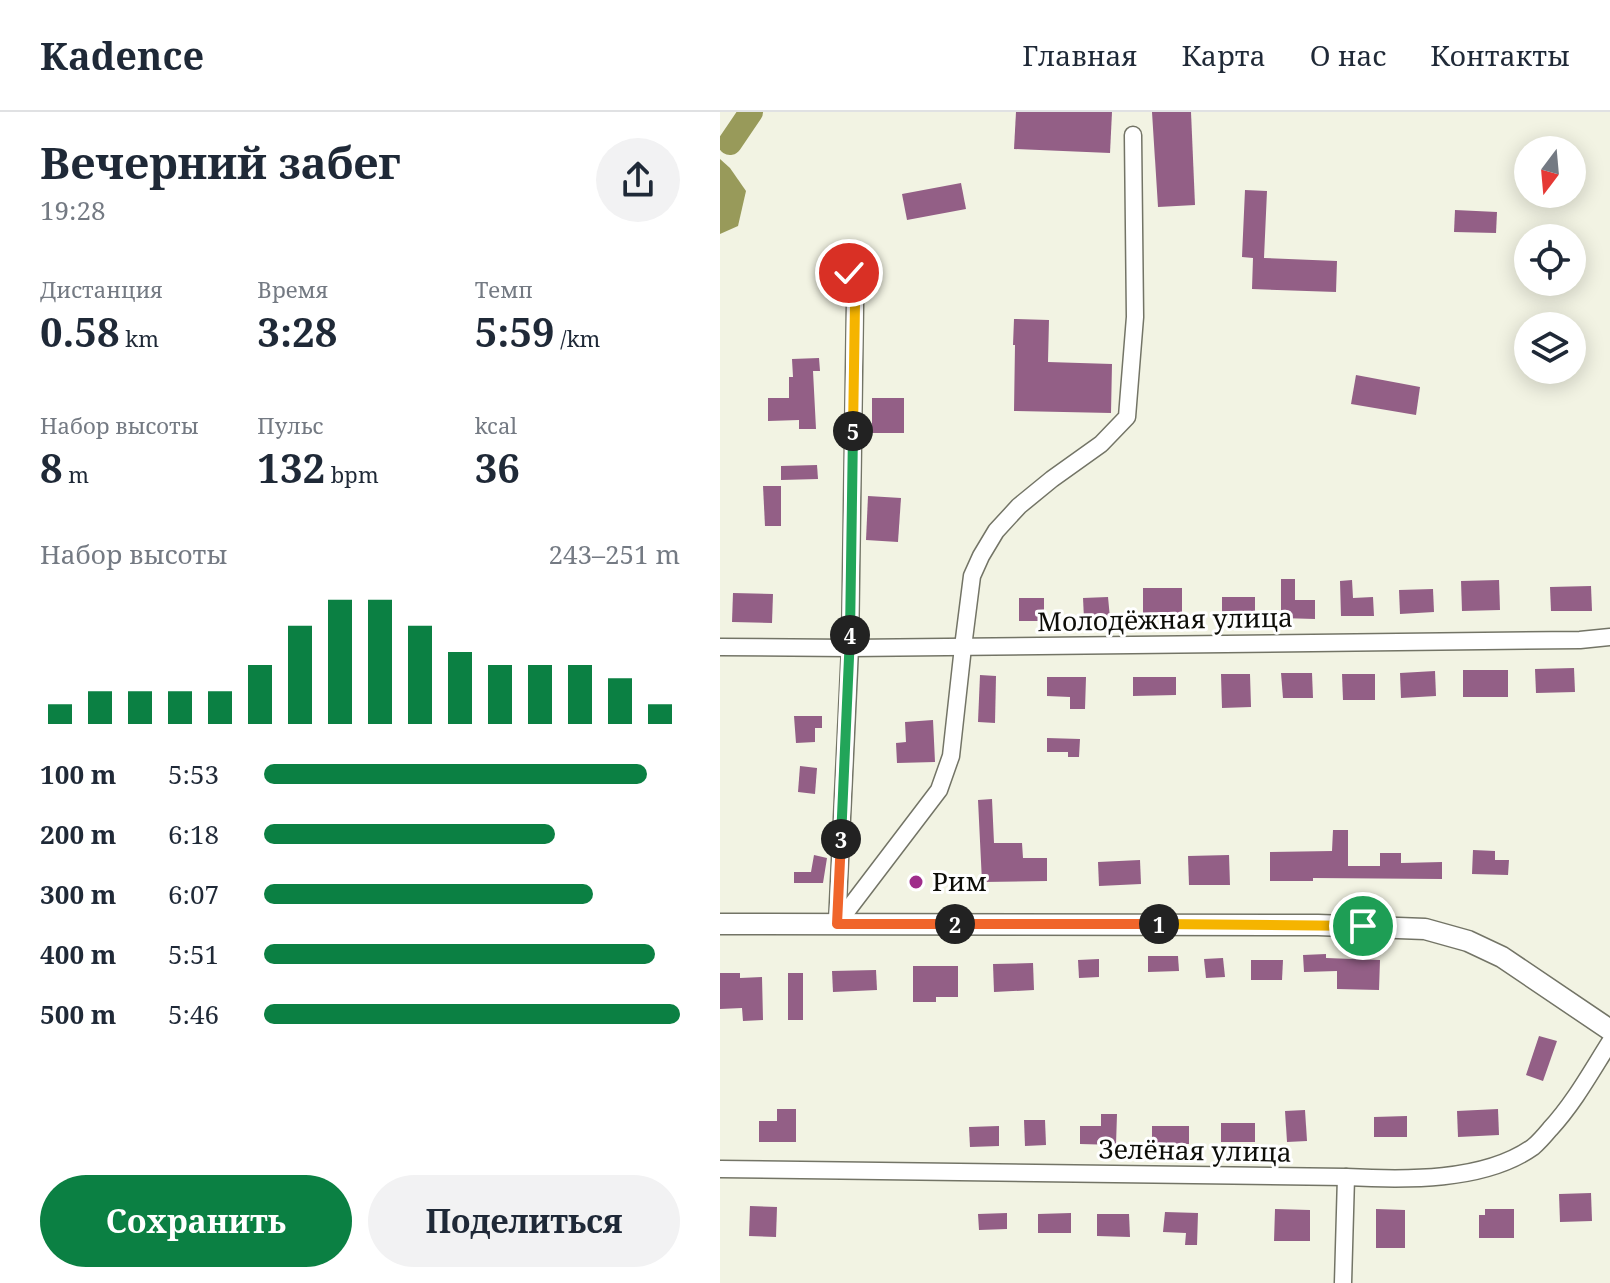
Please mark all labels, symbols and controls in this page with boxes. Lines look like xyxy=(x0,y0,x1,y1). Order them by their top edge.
text: Kadence xyxy=(40,29,204,81)
text: Главная xyxy=(1022,36,1137,74)
text: Карта xyxy=(1181,36,1266,74)
text: О нас xyxy=(1310,36,1386,74)
text: Контакты xyxy=(1430,36,1570,74)
text: Вечерний забег xyxy=(40,132,400,192)
north arrow xyxy=(1514,136,1586,208)
map controls xyxy=(1514,136,1586,384)
button: share xyxy=(596,138,680,222)
text: 19:28 xyxy=(40,192,106,228)
button: locate xyxy=(1514,224,1586,296)
pin xyxy=(815,239,883,307)
icon: check xyxy=(827,251,871,295)
text: Дистанция xyxy=(40,274,163,304)
text: Время xyxy=(257,274,328,304)
text: Темп xyxy=(475,274,533,304)
text: 0.58 xyxy=(40,304,120,359)
text: 3:28 xyxy=(257,304,337,359)
text: 5:59 xyxy=(475,304,555,359)
button: layers xyxy=(1514,312,1586,384)
text: km xyxy=(120,323,159,353)
text: /km xyxy=(555,323,600,353)
text: Набор высоты xyxy=(40,410,199,440)
text: Пульс xyxy=(257,410,323,440)
text: kcal xyxy=(475,410,517,440)
pin: 5 xyxy=(833,411,873,451)
text: 5 xyxy=(847,416,859,446)
text: 8 xyxy=(40,440,63,495)
text: 132 xyxy=(257,440,325,495)
text: 36 xyxy=(475,440,520,495)
text: m xyxy=(63,459,89,489)
text: bpm xyxy=(325,459,379,489)
text: Набор высоты xyxy=(40,536,228,572)
text: 243–251 m xyxy=(548,536,680,572)
street label: Молодёжная улица xyxy=(1037,599,1293,639)
pin: 4 xyxy=(830,615,870,655)
text: 4 xyxy=(844,620,856,650)
text: 100 m xyxy=(40,756,116,792)
text: 5:53 xyxy=(168,756,219,792)
text: 200 m xyxy=(40,816,116,852)
text: 6:18 xyxy=(168,816,219,852)
pin: 3 xyxy=(821,819,861,859)
text: 3 xyxy=(835,824,847,854)
place label: Рим xyxy=(932,863,987,899)
marker: Рим xyxy=(907,873,925,891)
text: 300 m xyxy=(40,876,116,912)
text: 6:07 xyxy=(168,876,219,912)
pin xyxy=(1329,892,1397,960)
pin: 2 xyxy=(935,904,975,944)
pin: 1 xyxy=(1139,904,1179,944)
icon: arrive xyxy=(1341,904,1385,948)
text: 2 xyxy=(949,909,961,939)
text: 1 xyxy=(1153,909,1165,939)
text: 400 m xyxy=(40,936,116,972)
text: 5:51 xyxy=(168,936,219,972)
text: 500 m xyxy=(40,996,116,1032)
text: 5:46 xyxy=(168,996,219,1032)
street label: Зелёная улица xyxy=(1098,1130,1292,1170)
button: Сохранить xyxy=(40,1175,352,1267)
button: Поделиться xyxy=(368,1175,680,1267)

